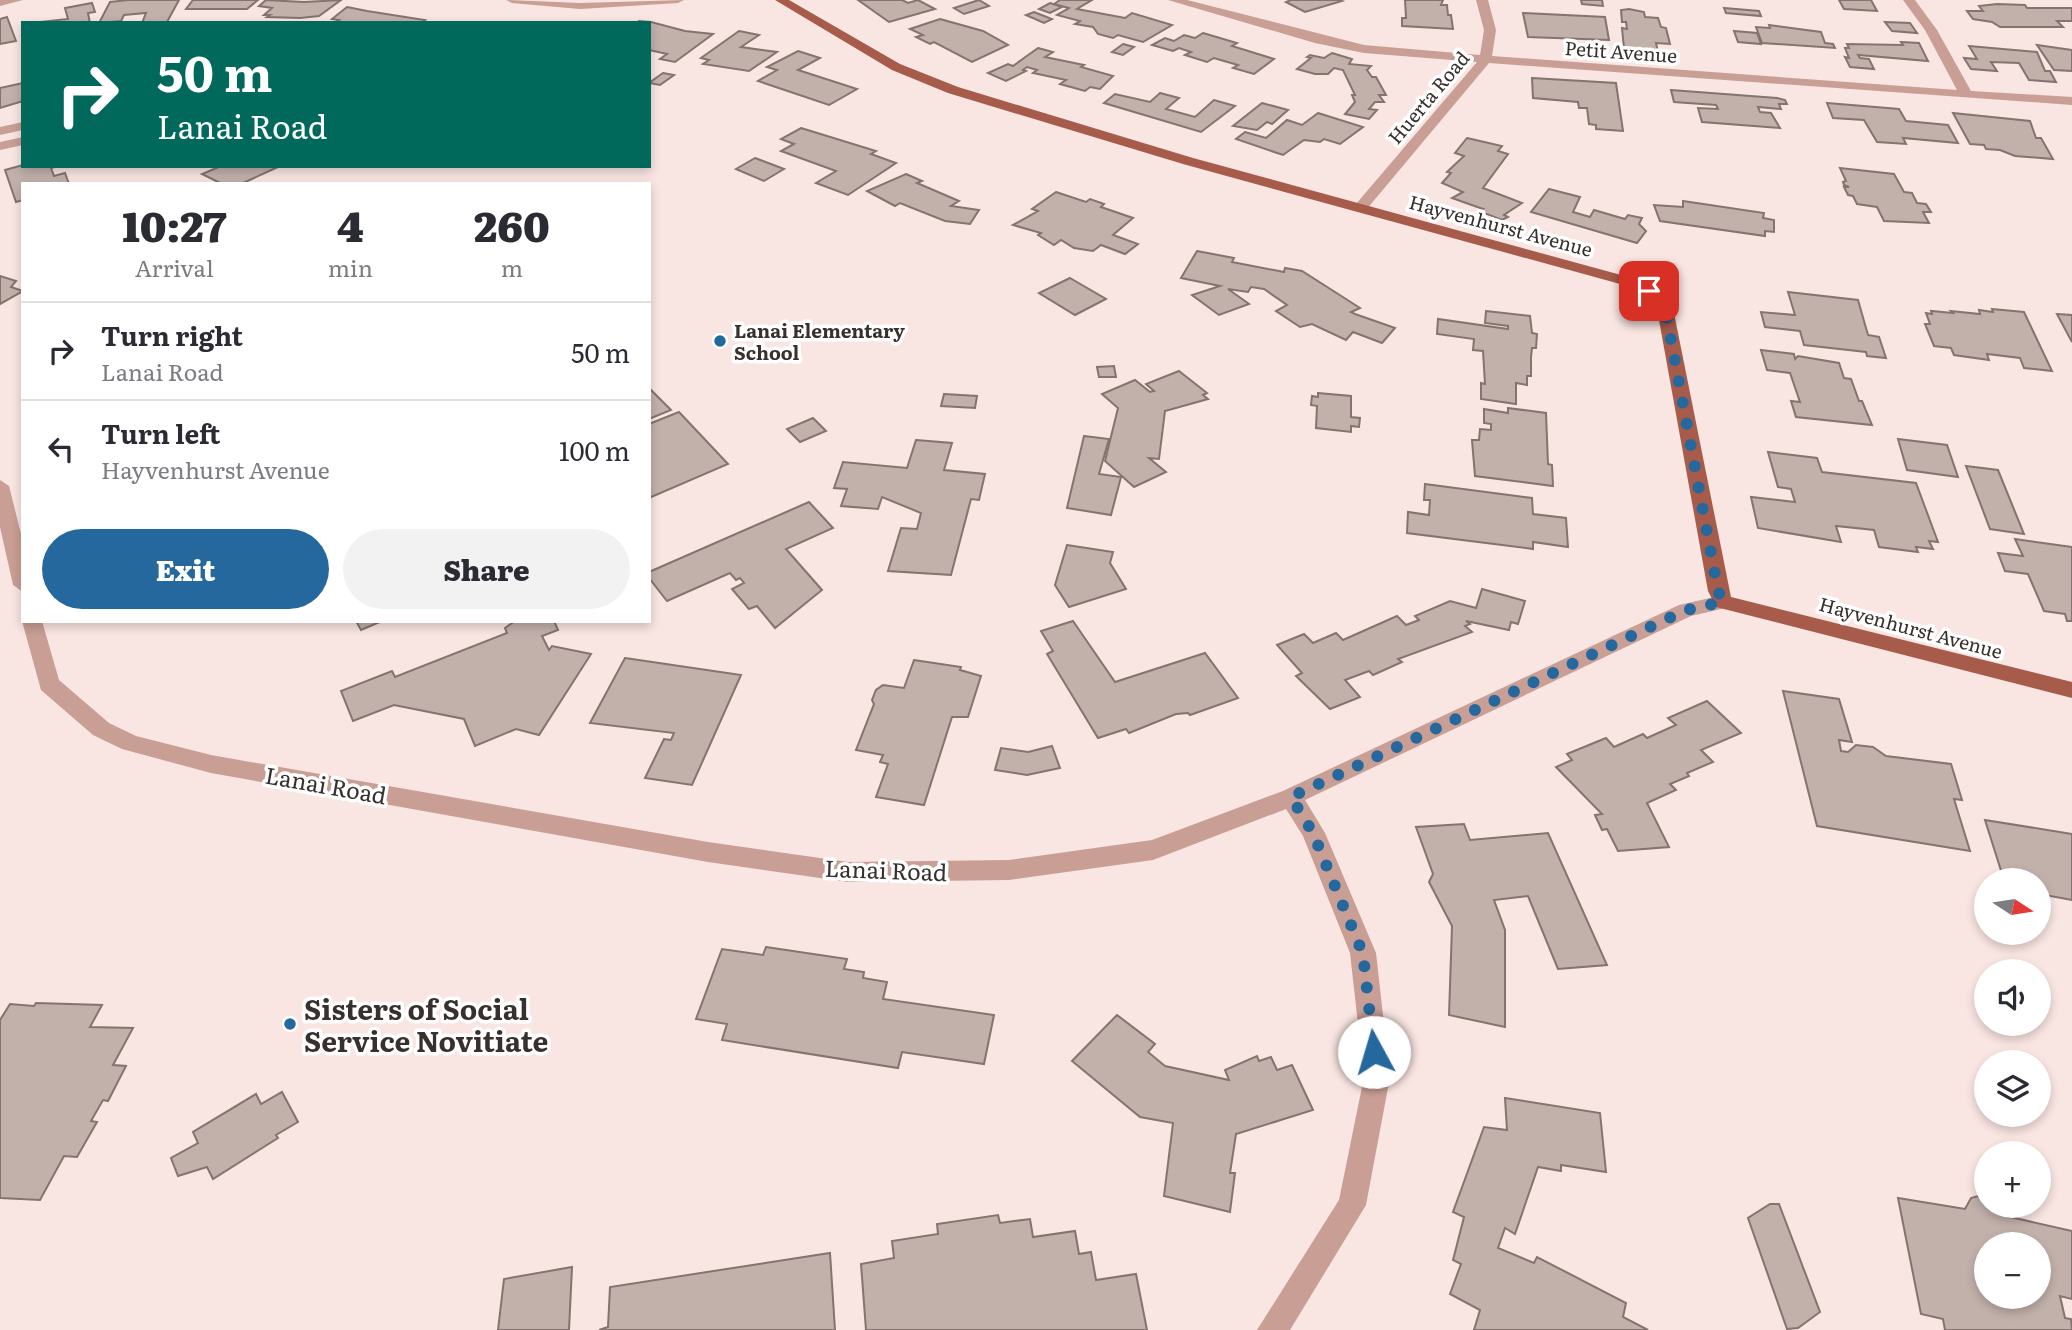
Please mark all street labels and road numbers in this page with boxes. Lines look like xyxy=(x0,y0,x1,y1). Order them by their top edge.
street label: Petit Avenue xyxy=(1564,33,1678,69)
street label: Huerta Road xyxy=(1381,44,1476,150)
street label: Hayvenhurst Avenue xyxy=(1406,187,1596,263)
street label: Hayvenhurst Avenue xyxy=(1816,589,2006,665)
street label: Lanai Road xyxy=(263,757,389,811)
street label: Lanai Road xyxy=(824,850,948,888)

